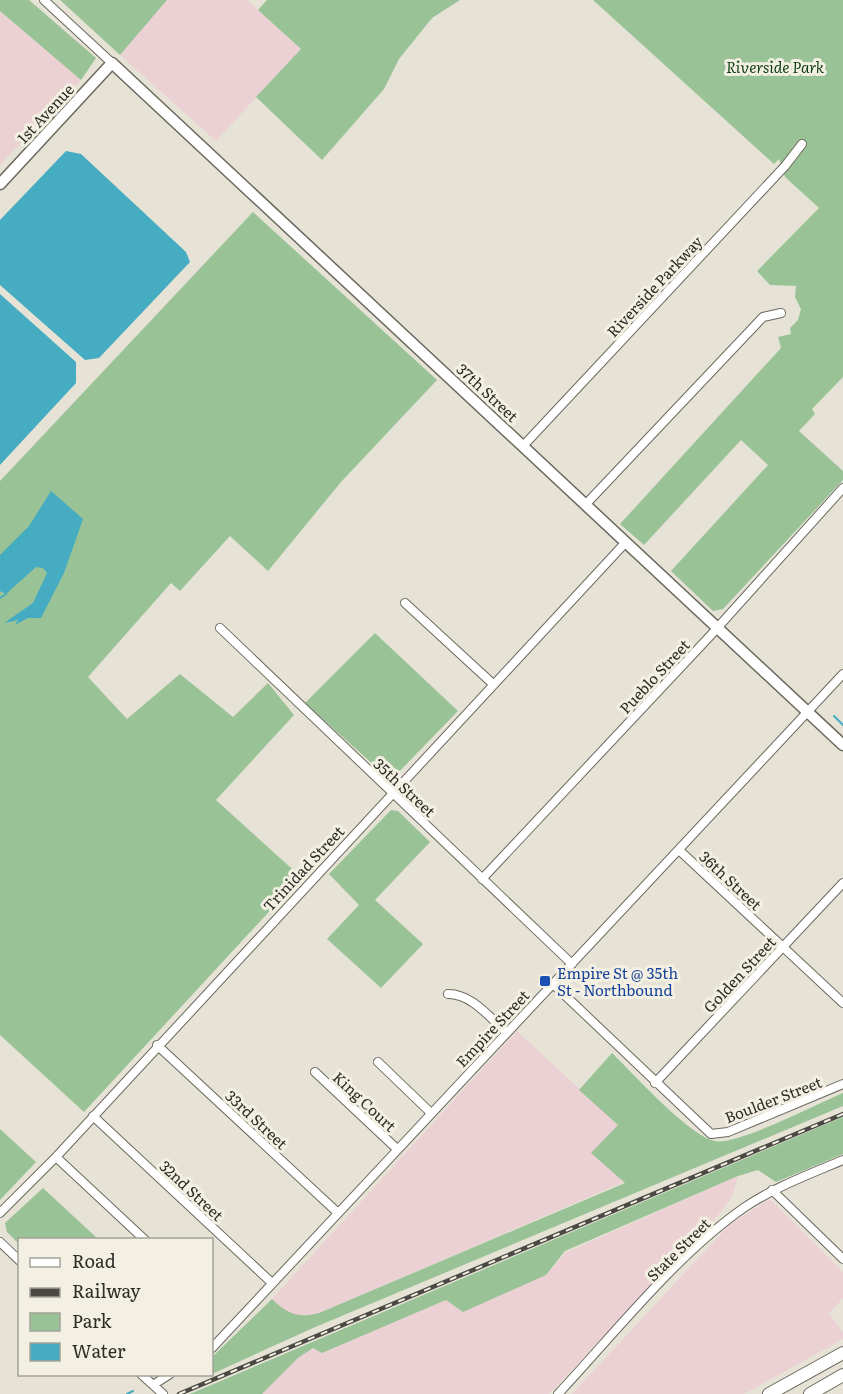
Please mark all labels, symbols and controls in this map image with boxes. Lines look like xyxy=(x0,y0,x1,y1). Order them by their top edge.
park label: Riverside Park xyxy=(726,55,825,78)
street label: 1st Avenue xyxy=(11,78,79,148)
street label: Riverside Parkway xyxy=(601,230,708,342)
street label: 37th Street xyxy=(452,357,524,427)
street label: Pueblo Street xyxy=(613,634,695,718)
street label: 35th Street xyxy=(369,752,441,822)
street label: Trinidad Street xyxy=(257,820,349,916)
street label: 36th Street xyxy=(695,845,767,915)
street label: Golden Street xyxy=(697,931,781,1017)
place label: Empire St @ 35th St - Northbound xyxy=(557,961,678,1001)
marker: Empire St @ 35th St - Northbound xyxy=(538,974,552,988)
street label: Empire Street xyxy=(450,984,534,1072)
street label: King Court xyxy=(328,1065,402,1137)
street label: Boulder Street xyxy=(721,1070,825,1128)
street label: 33rd Street xyxy=(221,1084,293,1154)
street label: 32nd Street xyxy=(155,1154,229,1226)
street label: State Street xyxy=(641,1212,715,1286)
legend xyxy=(18,1238,213,1376)
text: Road xyxy=(72,1247,116,1274)
text: Railway xyxy=(72,1277,141,1304)
text: Park xyxy=(72,1307,113,1334)
text: Water xyxy=(72,1337,126,1364)

